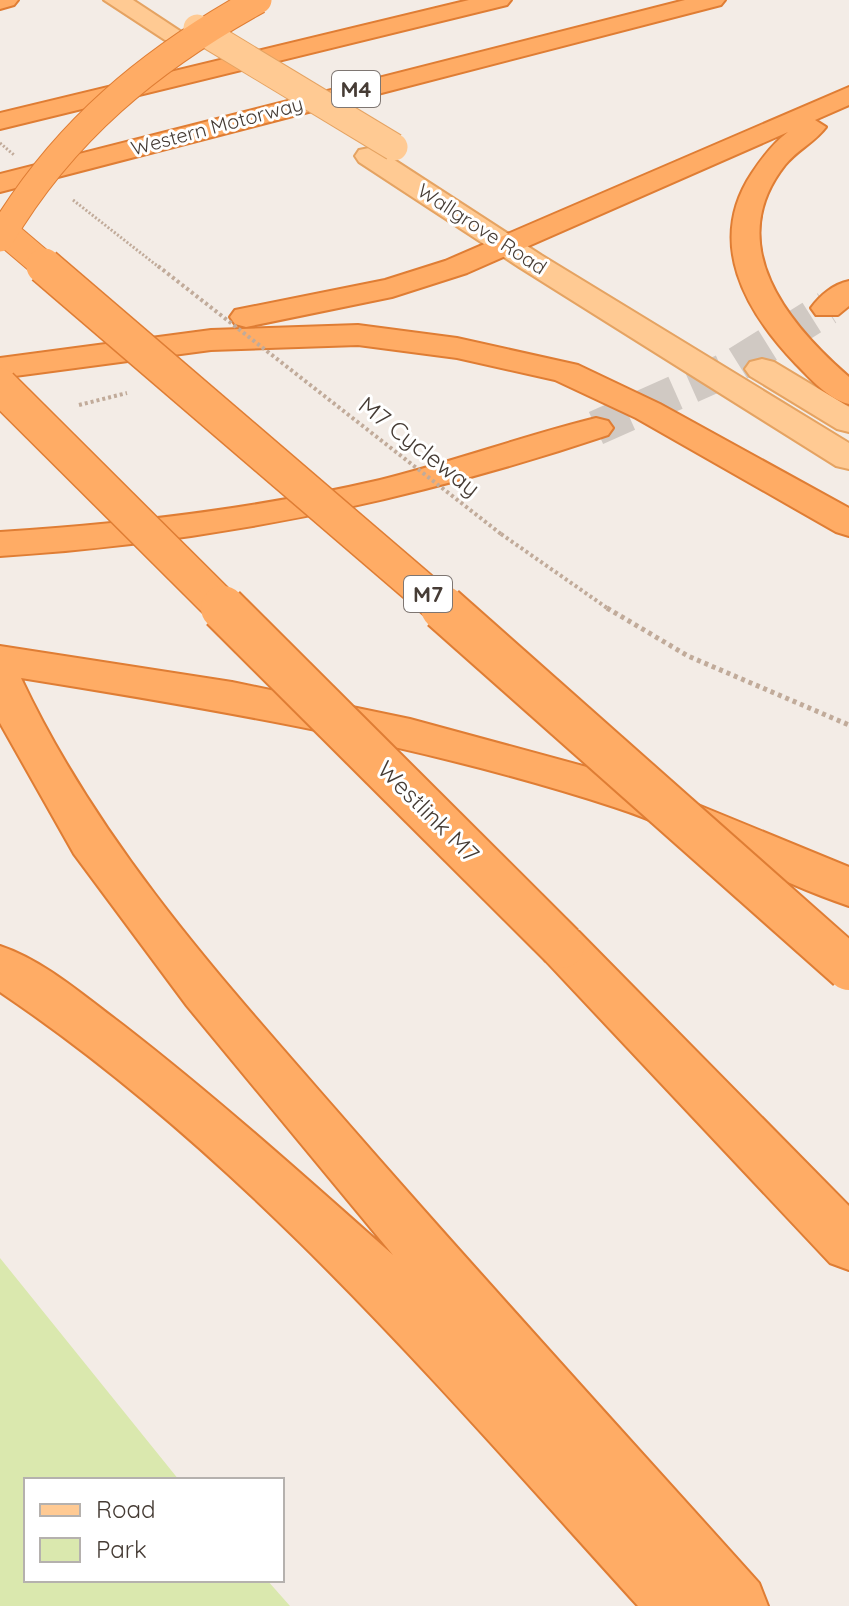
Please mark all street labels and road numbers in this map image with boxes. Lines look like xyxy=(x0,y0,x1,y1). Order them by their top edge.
road number: M4 xyxy=(332,71,380,107)
street label: Western Motorway xyxy=(128,91,306,161)
street label: Wallgrove Road xyxy=(413,178,551,280)
street label: M7 Cycleway xyxy=(353,390,486,503)
road number: M7 xyxy=(404,576,452,612)
street label: Westlink M7 xyxy=(371,754,486,869)

